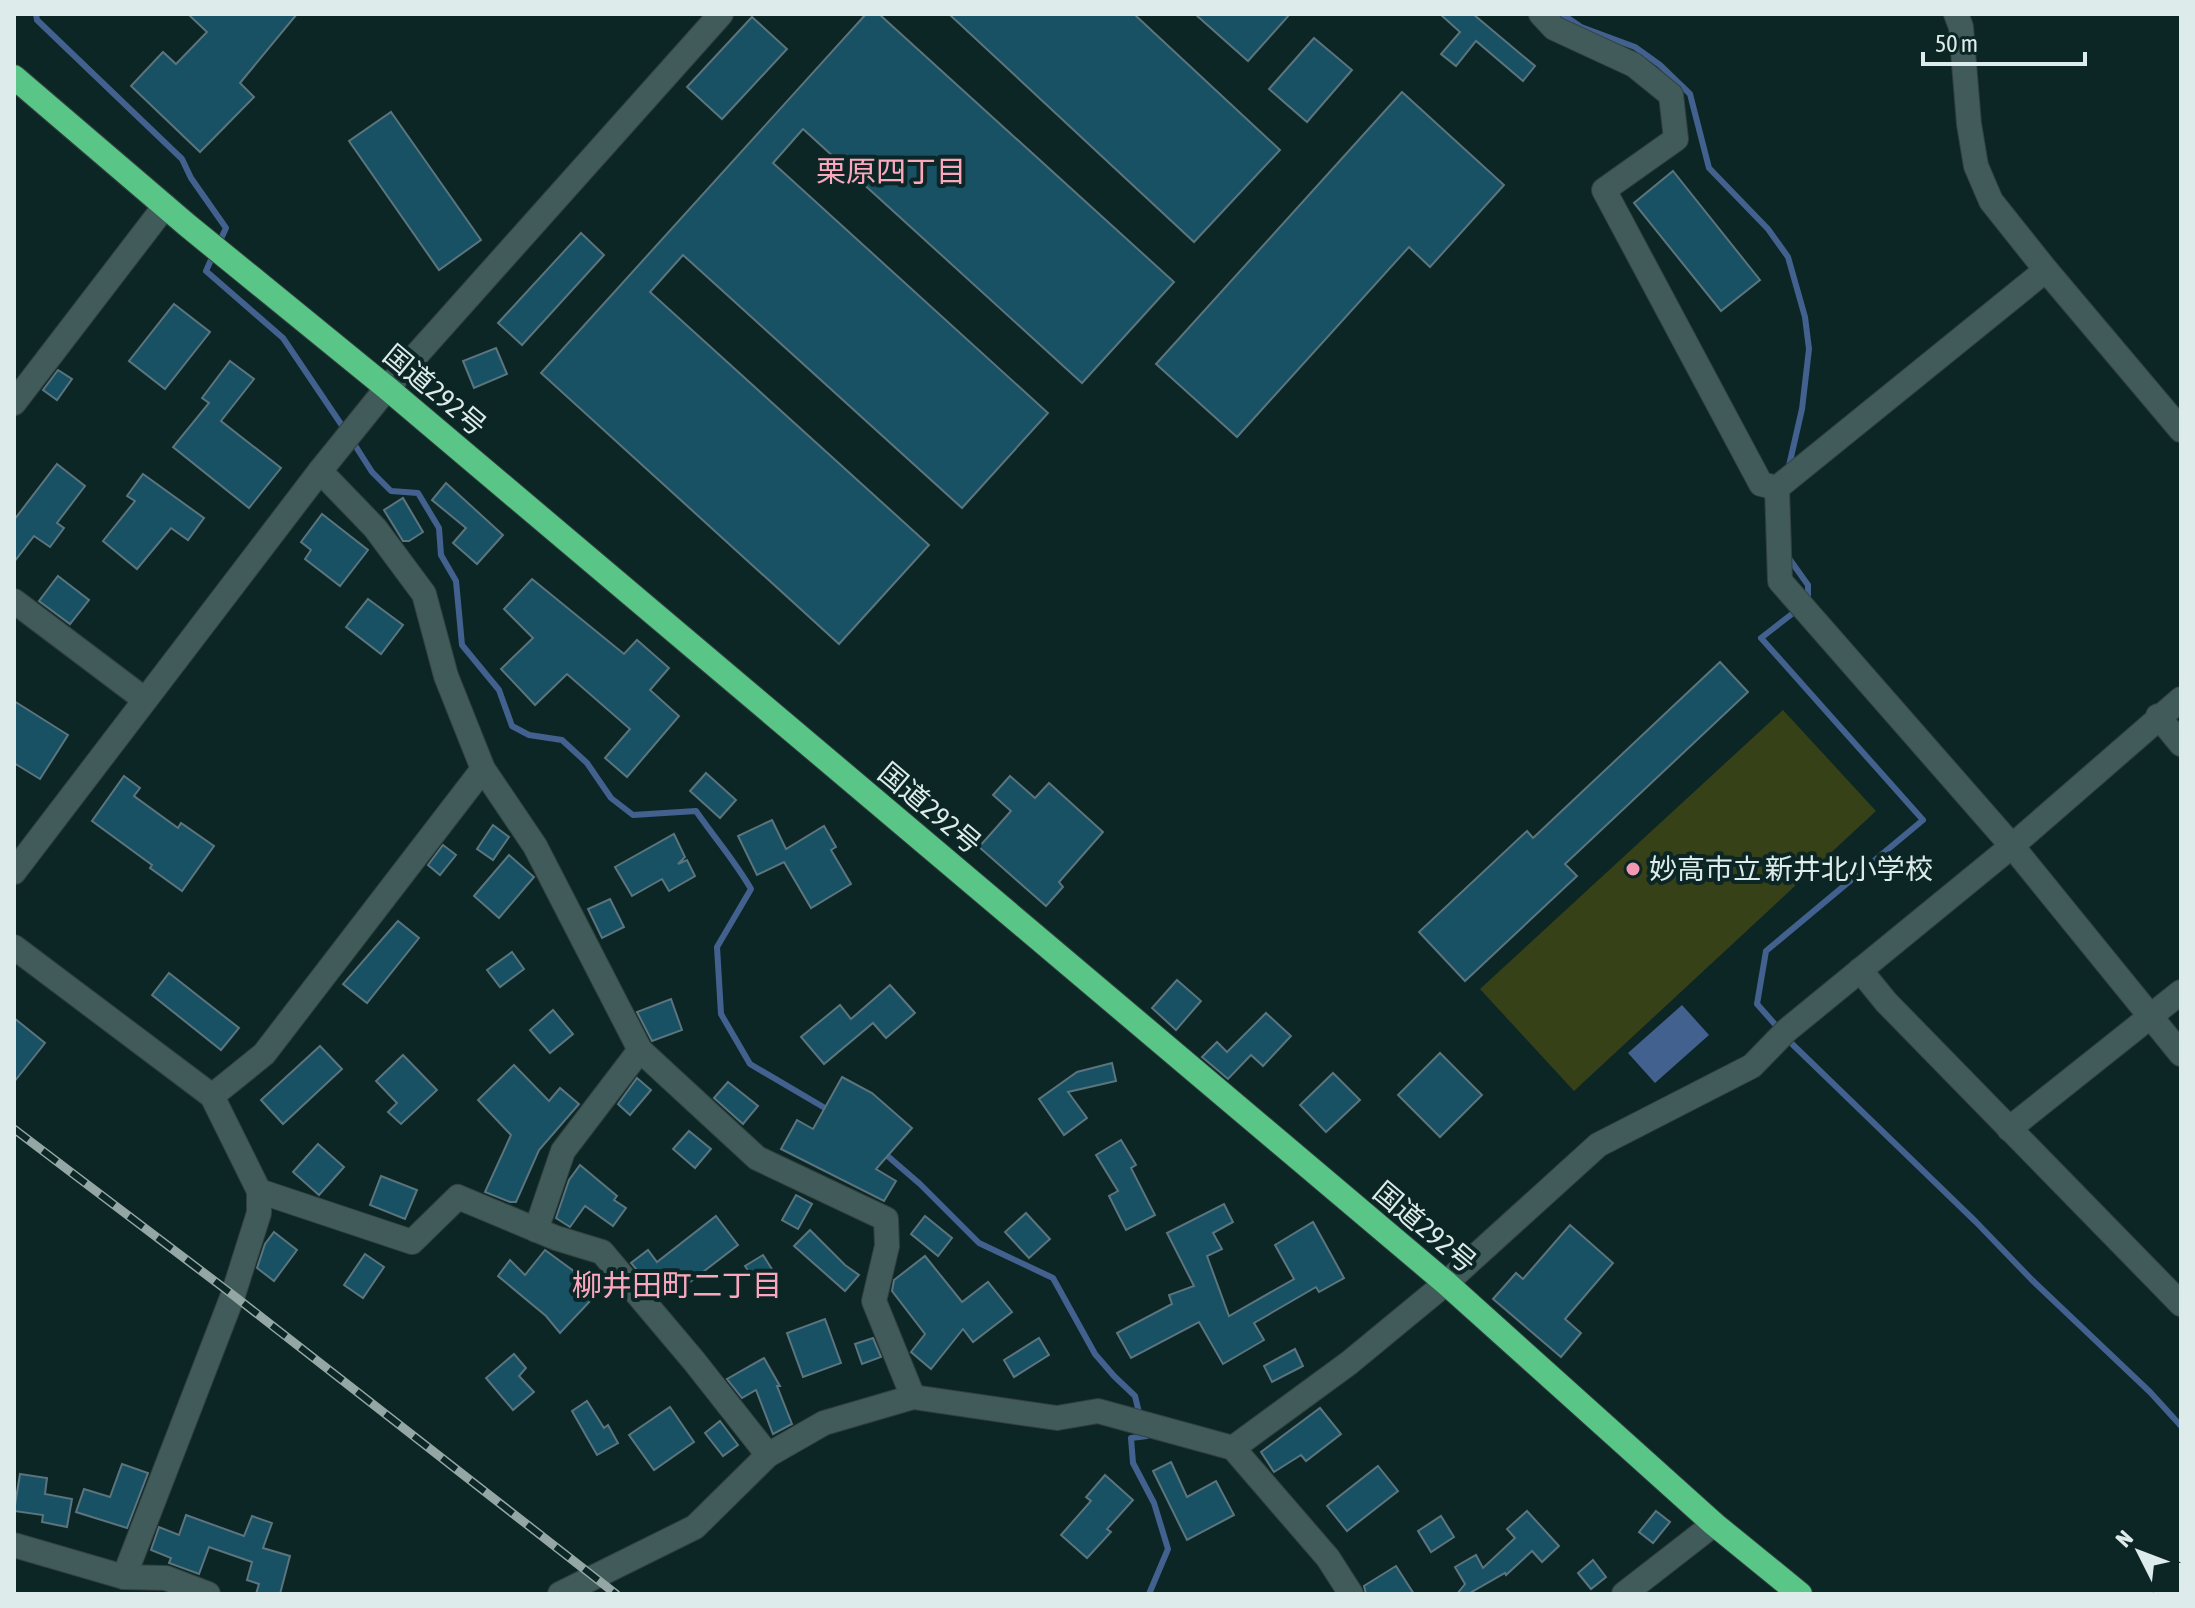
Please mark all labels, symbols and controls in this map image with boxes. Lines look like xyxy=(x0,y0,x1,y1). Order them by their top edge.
scale bar xyxy=(1923,16,2085,66)
text: 50 m xyxy=(1935,30,1978,57)
district label: 栗原四丁目 xyxy=(816,154,966,188)
street label: 国道292号 xyxy=(377,338,493,442)
street label: 国道292号 xyxy=(872,756,988,860)
place label: 妙高市立 新井北小学校 xyxy=(1649,853,1933,885)
marker: 妙高市立 新井北小学校 xyxy=(1624,860,1642,878)
street label: 国道292号 xyxy=(1367,1175,1483,1279)
district label: 柳井田町二丁目 xyxy=(572,1268,782,1302)
north arrow xyxy=(2099,1512,2179,1592)
text: N xyxy=(2110,1525,2138,1552)

